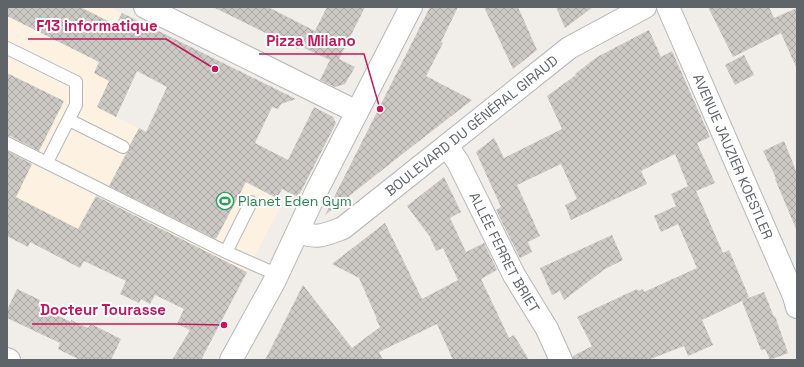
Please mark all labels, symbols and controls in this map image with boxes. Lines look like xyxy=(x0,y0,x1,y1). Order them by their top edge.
callout: F13 informatique xyxy=(28,12,166,39)
text: F13 informatique xyxy=(36,16,158,35)
callout: Pizza Milano xyxy=(259,27,364,54)
text: Pizza Milano xyxy=(266,31,356,50)
street label: BOULEVARD DU GÉNÉRAL GIRAUD xyxy=(381,51,562,200)
street label: AVENUE JAUZIER KOESTLER xyxy=(689,71,777,242)
street label: ALLÉE FERRET BRIET xyxy=(465,189,544,316)
sports icon: Planet Eden Gym xyxy=(215,191,235,211)
place label: Planet Eden Gym xyxy=(238,192,352,210)
callout: Docteur Tourasse xyxy=(32,297,174,324)
text: Docteur Tourasse xyxy=(40,300,166,319)

